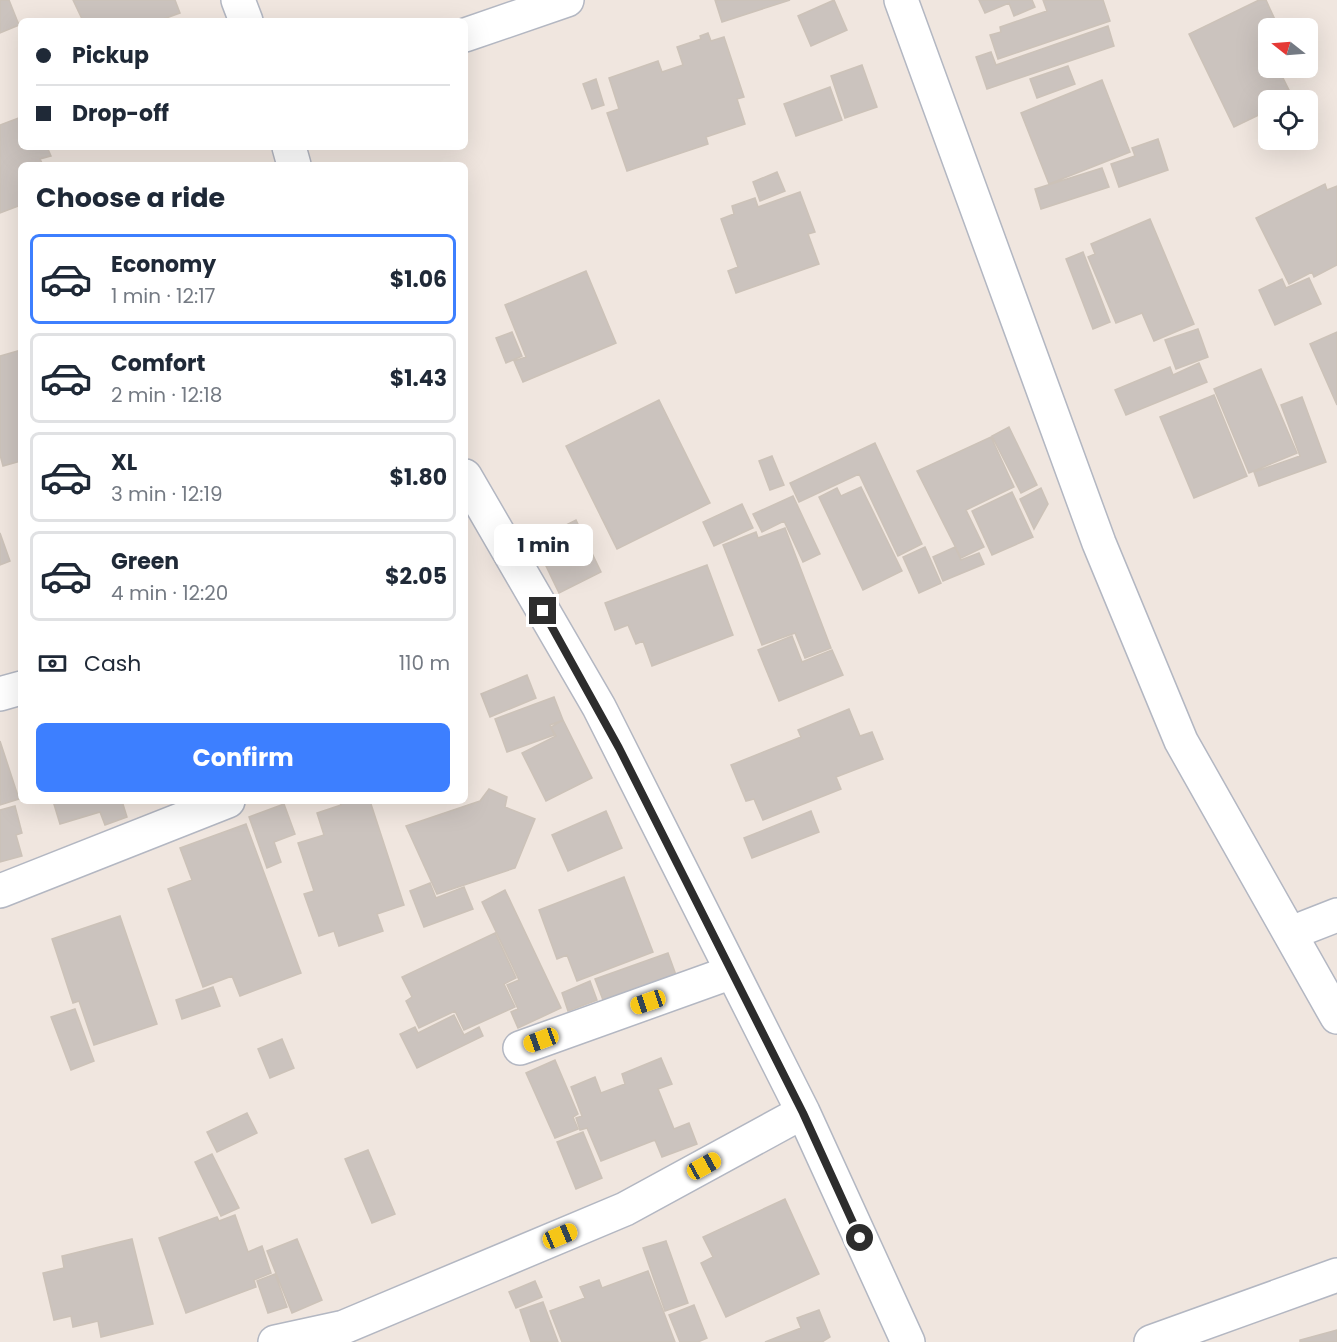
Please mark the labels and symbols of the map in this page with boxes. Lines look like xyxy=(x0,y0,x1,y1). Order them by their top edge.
north arrow xyxy=(1258,18,1318,78)
callout: 1 min xyxy=(494,524,592,566)
route end xyxy=(529,597,556,624)
car xyxy=(628,988,668,1016)
car xyxy=(521,1025,561,1055)
car xyxy=(684,1149,724,1183)
car xyxy=(540,1221,580,1251)
route start xyxy=(846,1224,873,1251)

